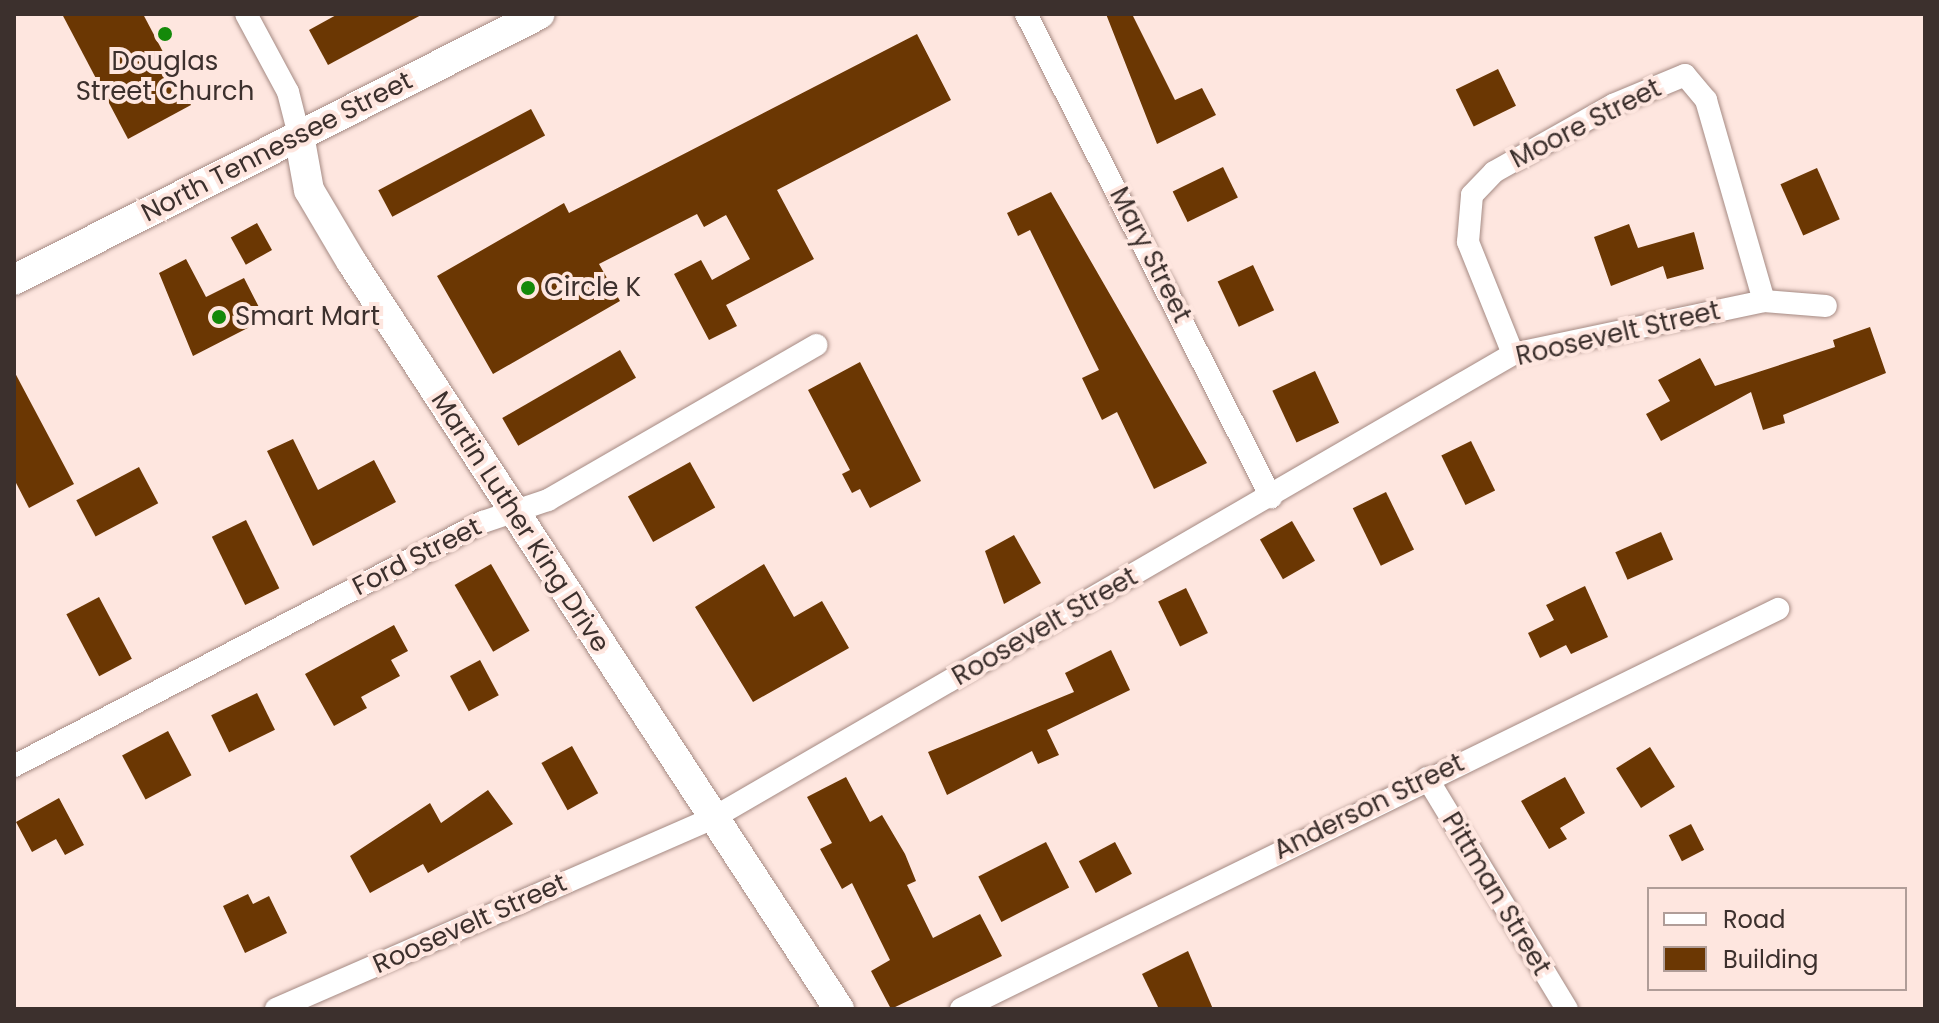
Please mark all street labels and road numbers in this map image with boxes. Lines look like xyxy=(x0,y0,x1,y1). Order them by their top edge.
street label: North Tennessee Street xyxy=(136,65,418,229)
street label: Moore Street xyxy=(1506,73,1666,175)
street label: Mary Street xyxy=(1103,182,1197,328)
street label: Roosevelt Street xyxy=(1513,295,1723,373)
street label: Martin Luther King Drive xyxy=(424,386,616,658)
street label: Ford Street xyxy=(348,511,486,603)
street label: Roosevelt Street xyxy=(947,561,1143,693)
street label: Anderson Street xyxy=(1269,748,1469,866)
street label: Pittman Street xyxy=(1435,807,1557,981)
street label: Roosevelt Street xyxy=(368,867,572,981)

